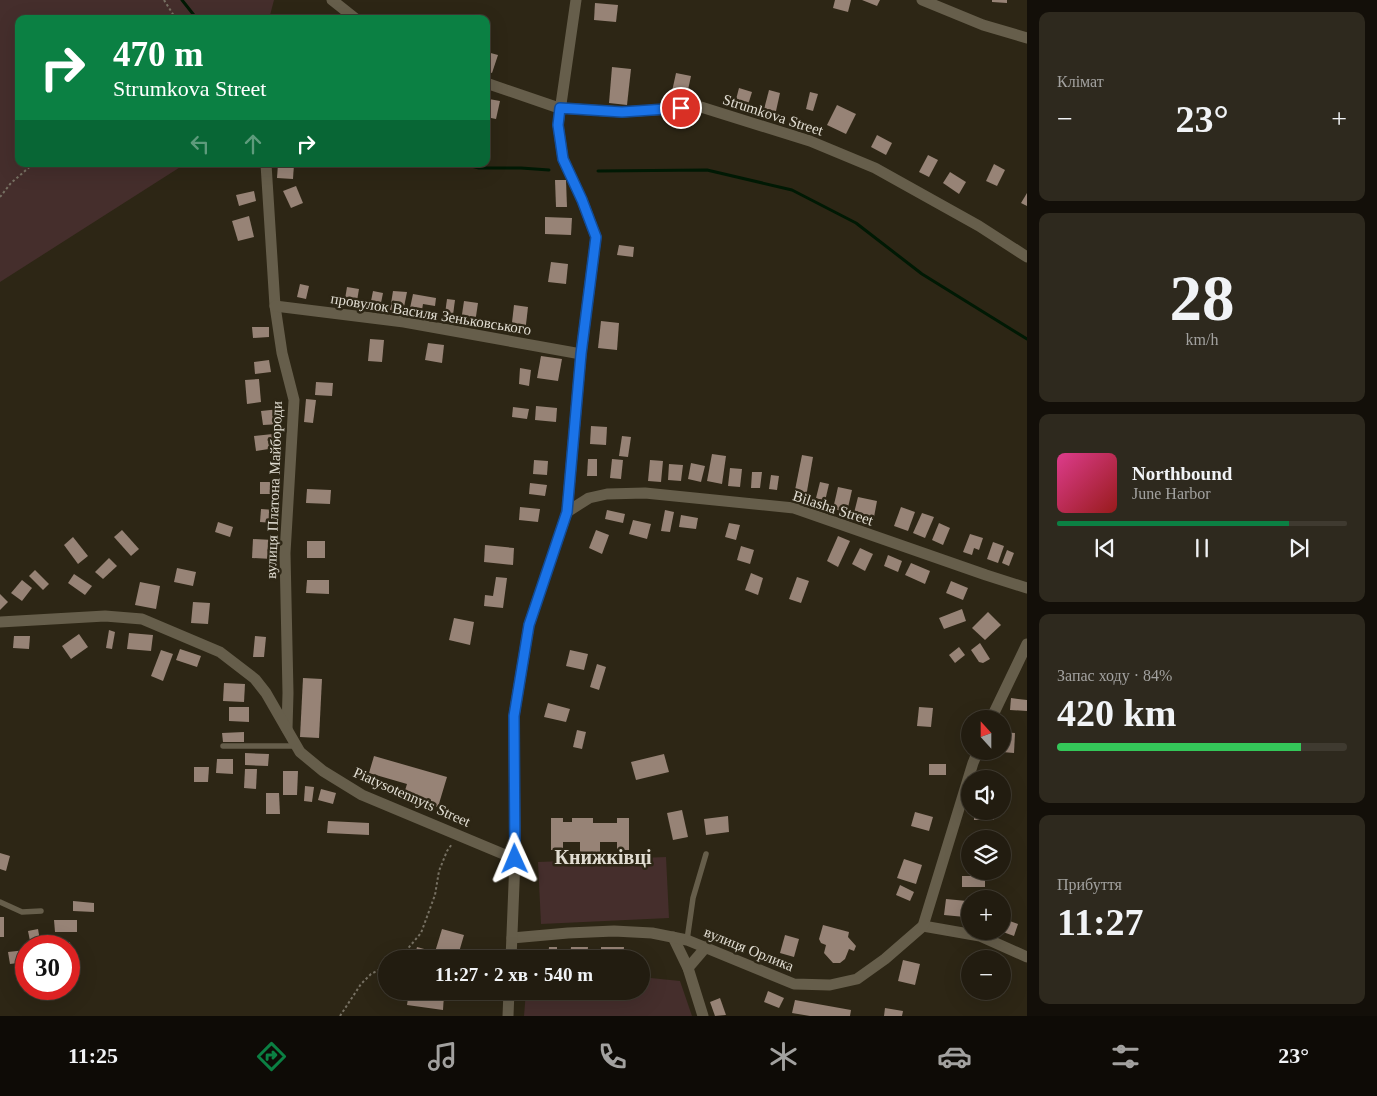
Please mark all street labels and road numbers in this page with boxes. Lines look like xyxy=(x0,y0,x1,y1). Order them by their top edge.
street label: Strumkova Street xyxy=(721,91,826,139)
street label: провулок Василя Зеньковського xyxy=(330,290,532,338)
street label: вулиця Платона Майбороди xyxy=(263,401,285,579)
street label: Bilasha Street xyxy=(791,487,876,529)
street label: Piatysotennyts Street xyxy=(351,764,474,830)
street label: вулиця Орлика xyxy=(702,924,796,974)

